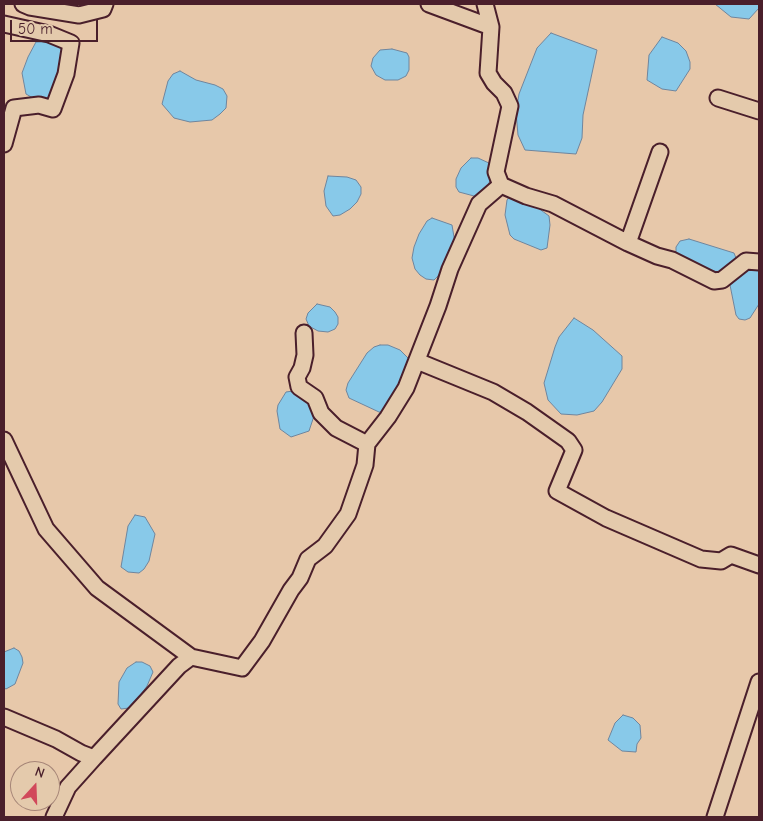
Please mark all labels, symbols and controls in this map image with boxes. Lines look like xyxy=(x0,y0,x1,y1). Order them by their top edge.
scale bar xyxy=(12,10,100,42)
text: 50 m xyxy=(18,20,53,38)
north arrow xyxy=(10,761,60,811)
text: N xyxy=(33,763,47,782)

